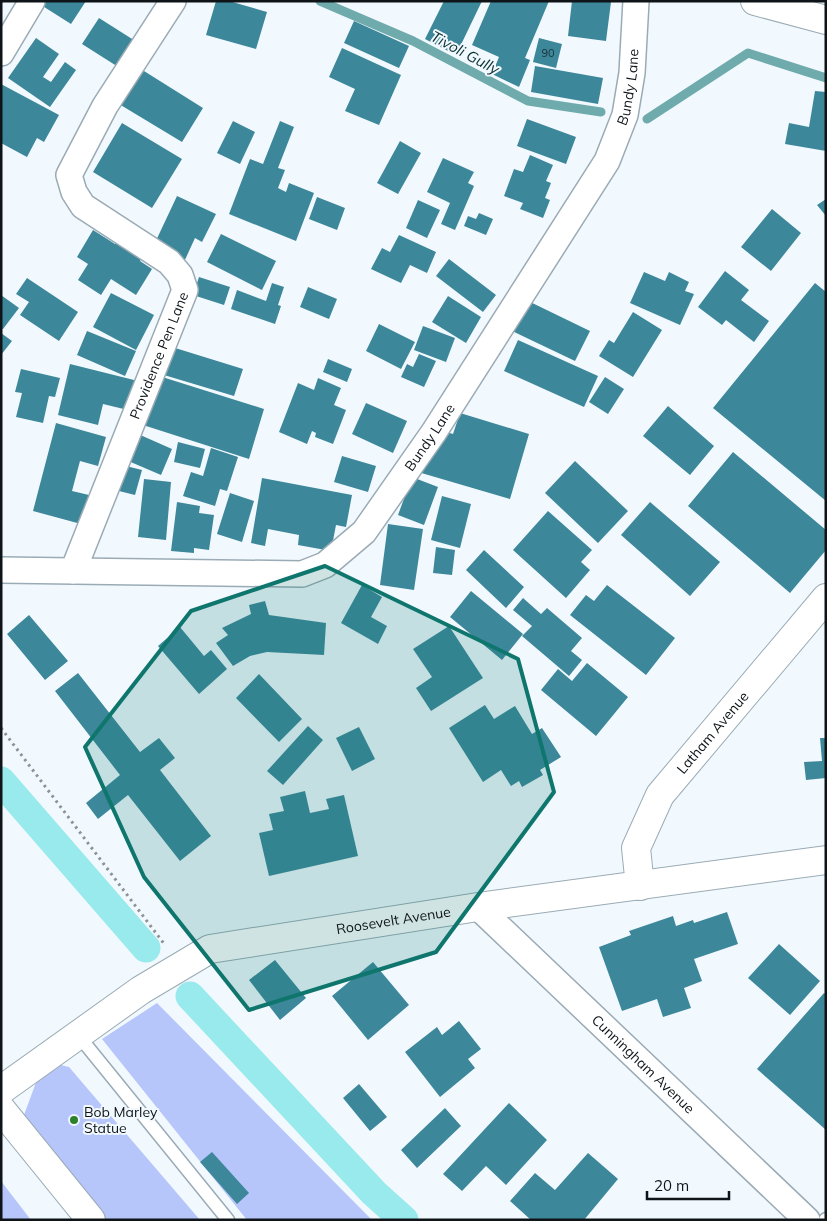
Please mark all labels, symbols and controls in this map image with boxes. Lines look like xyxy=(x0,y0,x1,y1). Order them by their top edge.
water label: Tivoli Gully xyxy=(428,27,504,79)
house number: 90 xyxy=(541,46,555,60)
street label: Bundy Lane xyxy=(613,48,642,128)
street label: Providence Pen Lane xyxy=(126,289,192,422)
street label: Bundy Lane xyxy=(401,400,459,474)
street label: Latham Avenue xyxy=(673,688,752,778)
street label: Roosevelt Avenue xyxy=(335,902,452,938)
street label: Cunningham Avenue xyxy=(588,1011,698,1117)
place label: Bob Marley Statue xyxy=(84,1103,158,1137)
marker: Bob Marley Statue xyxy=(68,1114,80,1126)
scale bar xyxy=(647,1168,730,1200)
text: 20 m xyxy=(654,1176,689,1195)

